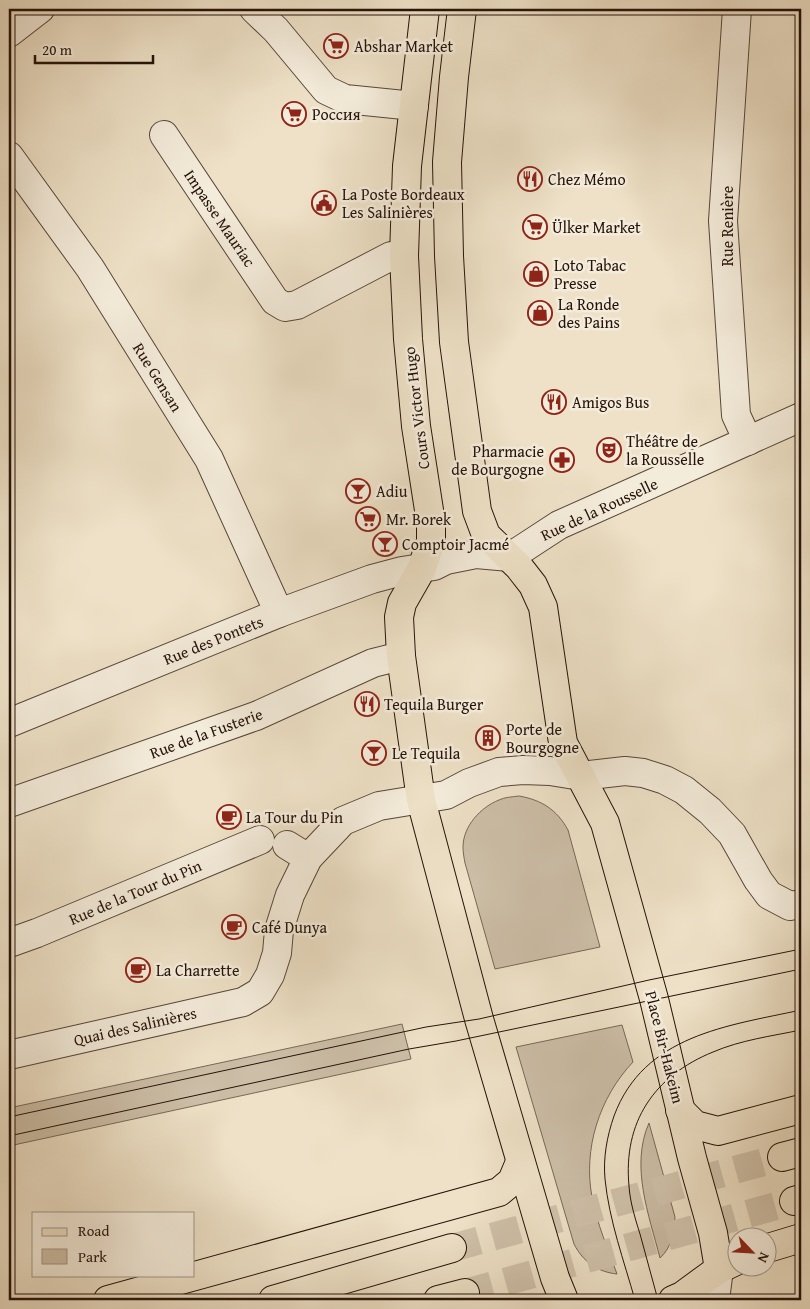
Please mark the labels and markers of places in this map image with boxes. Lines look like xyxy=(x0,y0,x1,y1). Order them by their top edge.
supermarket icon: Abshar Market xyxy=(323,33,349,59)
place label: Abshar Market xyxy=(354,34,454,58)
supermarket icon: Россия xyxy=(281,101,307,127)
place label: Россия xyxy=(312,102,361,126)
restaurant icon: Chez Mémo xyxy=(517,166,543,192)
place label: Chez Mémo xyxy=(548,167,626,191)
place label: La Poste Bordeaux Les Salinières xyxy=(342,182,466,224)
public building icon: La Poste Bordeaux Les Salinières xyxy=(311,190,337,216)
supermarket icon: Ülker Market xyxy=(522,214,548,240)
place label: Ülker Market xyxy=(552,215,641,239)
place label: Loto Tabac Presse xyxy=(554,253,626,295)
shop icon: Loto Tabac Presse xyxy=(523,261,549,287)
place label: La Ronde des Pains xyxy=(558,292,620,334)
shop icon: La Ronde des Pains xyxy=(527,300,553,326)
restaurant icon: Amigos Bus xyxy=(541,389,567,415)
place label: Amigos Bus xyxy=(572,390,649,414)
place label: Théâtre de la Rousselle xyxy=(626,429,704,471)
theatre icon: Théâtre de la Rousselle xyxy=(596,437,622,463)
place label: Pharmacie de Bourgogne xyxy=(451,439,544,481)
pharmacy icon: Pharmacie de Bourgogne xyxy=(549,447,575,473)
bar icon: Adiu xyxy=(345,478,371,504)
place label: Adiu xyxy=(376,479,408,503)
supermarket icon: Mr. Borek xyxy=(355,506,381,532)
place label: Mr. Borek xyxy=(386,507,452,531)
bar icon: Comptoir Jacmé xyxy=(372,531,398,557)
place label: Comptoir Jacmé xyxy=(402,532,509,556)
restaurant icon: Tequila Burger xyxy=(354,691,380,717)
place label: Tequila Burger xyxy=(384,692,484,716)
place label: Porte de Bourgogne xyxy=(506,717,579,759)
building icon: Porte de Bourgogne xyxy=(475,725,501,751)
bar icon: Le Tequila xyxy=(361,740,387,766)
place label: Le Tequila xyxy=(392,741,461,765)
cafe icon: La Tour du Pin xyxy=(216,804,242,830)
place label: La Tour du Pin xyxy=(246,805,343,829)
cafe icon: Café Dunya xyxy=(221,914,247,940)
place label: Café Dunya xyxy=(252,915,328,939)
cafe icon: La Charrette xyxy=(125,957,151,983)
place label: La Charrette xyxy=(156,958,239,982)

